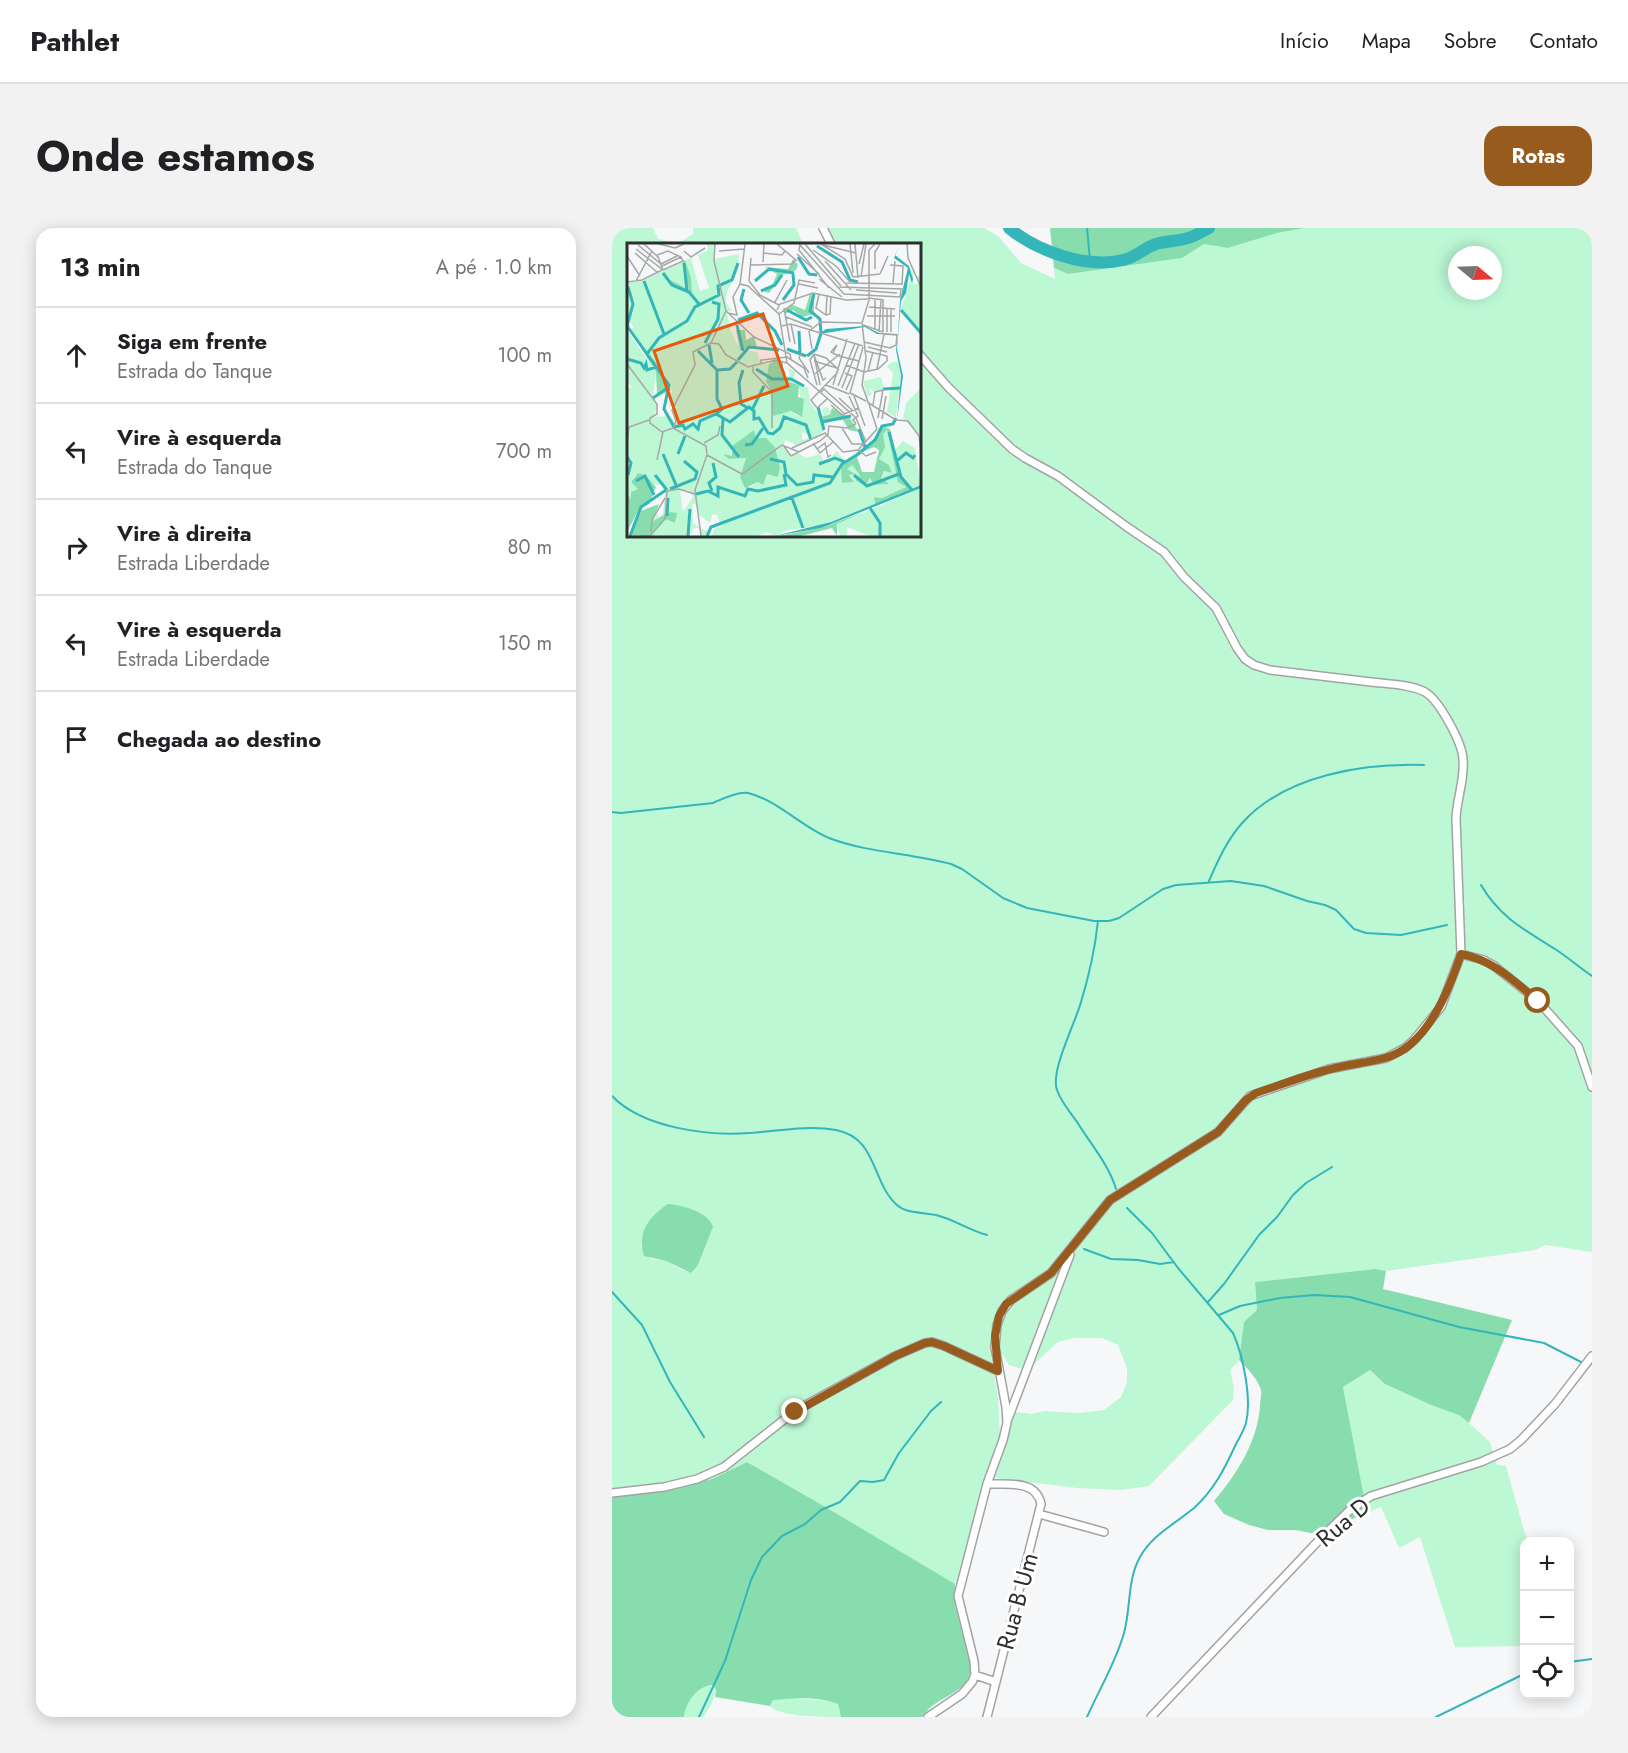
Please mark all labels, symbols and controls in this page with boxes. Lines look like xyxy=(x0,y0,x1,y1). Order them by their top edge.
text: Pathlet xyxy=(30,21,119,62)
text: Início xyxy=(1280,26,1329,56)
text: Mapa xyxy=(1362,26,1411,56)
text: Sobre xyxy=(1444,26,1496,56)
text: Contato xyxy=(1529,26,1598,56)
text: Onde estamos xyxy=(36,126,315,187)
button: Rotas xyxy=(1484,126,1592,186)
inset map xyxy=(627,243,921,537)
north arrow xyxy=(1448,246,1502,300)
text: 13 min xyxy=(60,248,141,286)
text: A pé · 1.0 km xyxy=(436,253,552,282)
text: Siga em frente xyxy=(117,325,267,357)
icon: ahead xyxy=(60,339,93,372)
text: 100 m xyxy=(497,341,552,370)
text: Estrada do Tanque xyxy=(117,357,272,386)
text: Vire à esquerda xyxy=(117,421,282,453)
icon: left xyxy=(60,435,93,468)
text: 700 m xyxy=(496,437,552,466)
text: Estrada do Tanque xyxy=(117,453,272,482)
text: Vire à direita xyxy=(117,517,252,549)
icon: right xyxy=(60,531,93,564)
text: 80 m xyxy=(507,533,552,562)
text: Estrada Liberdade xyxy=(117,549,270,578)
text: Vire à esquerda xyxy=(117,613,282,645)
icon: left xyxy=(60,627,93,660)
text: 150 m xyxy=(498,629,552,658)
text: Estrada Liberdade xyxy=(117,645,270,674)
icon: arrive xyxy=(60,723,93,756)
text: Chegada ao destino xyxy=(117,723,321,755)
route start xyxy=(1524,987,1550,1013)
route end xyxy=(781,1398,807,1424)
street label: Rua D xyxy=(1308,1489,1378,1555)
map controls xyxy=(1520,1537,1574,1699)
button: + xyxy=(1520,1537,1574,1591)
street label: Rua B Um xyxy=(987,1549,1047,1653)
button: − xyxy=(1520,1591,1574,1645)
button: locate xyxy=(1520,1645,1574,1699)

